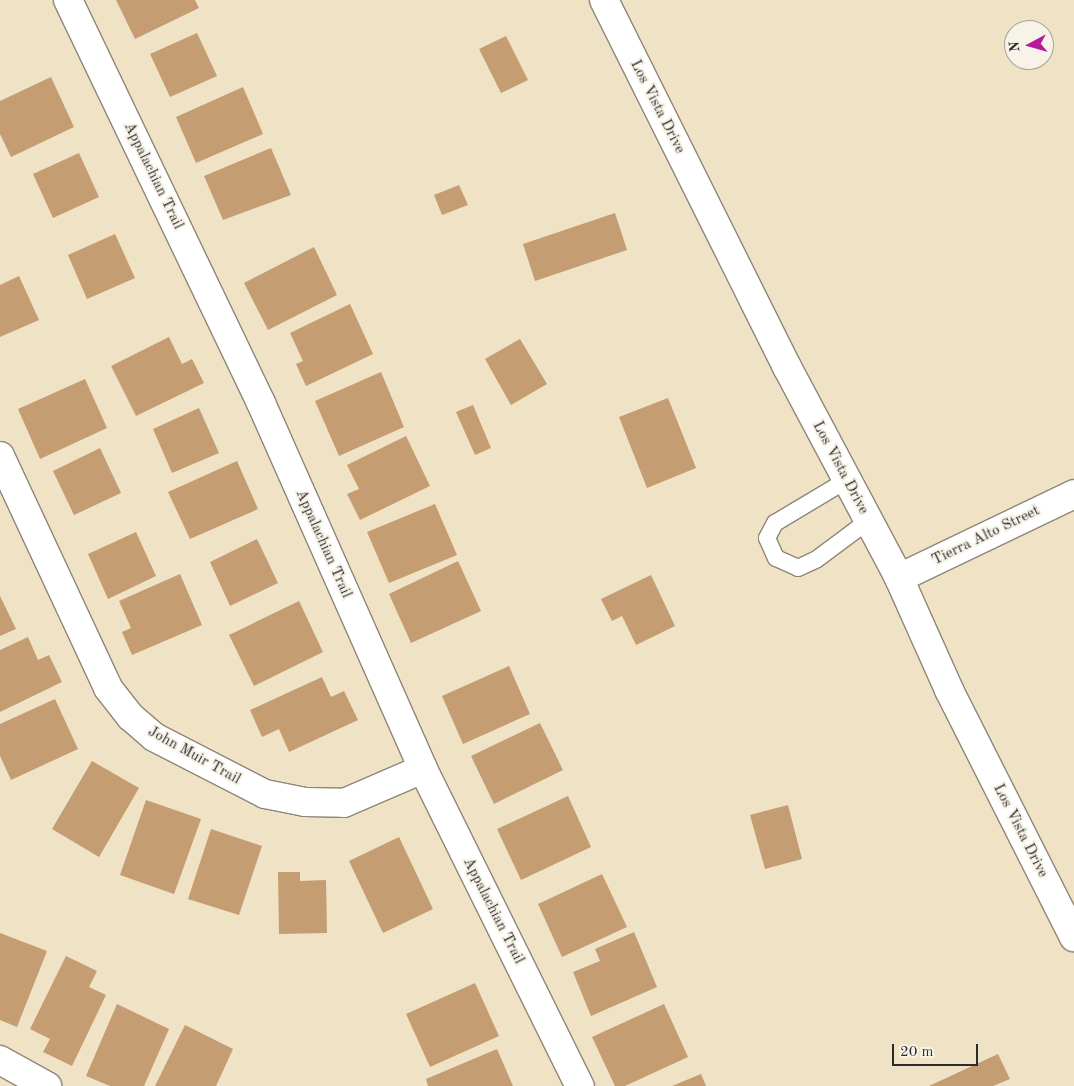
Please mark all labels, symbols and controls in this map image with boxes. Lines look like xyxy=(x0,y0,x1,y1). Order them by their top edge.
north arrow xyxy=(1004,20,1054,70)
text: N xyxy=(1008,40,1023,53)
street label: Los Vista Drive xyxy=(626,57,688,157)
street label: Appalachian Trail xyxy=(119,120,187,232)
street label: Los Vista Drive xyxy=(808,418,872,518)
street label: Appalachian Trail xyxy=(291,487,355,601)
street label: Tierra Alto Street xyxy=(929,502,1043,570)
street label: John Muir Trail xyxy=(144,723,244,789)
street label: Los Vista Drive xyxy=(989,781,1051,881)
street label: Appalachian Trail xyxy=(458,855,528,967)
scale bar xyxy=(894,1034,980,1066)
text: 20 m xyxy=(900,1045,934,1060)

